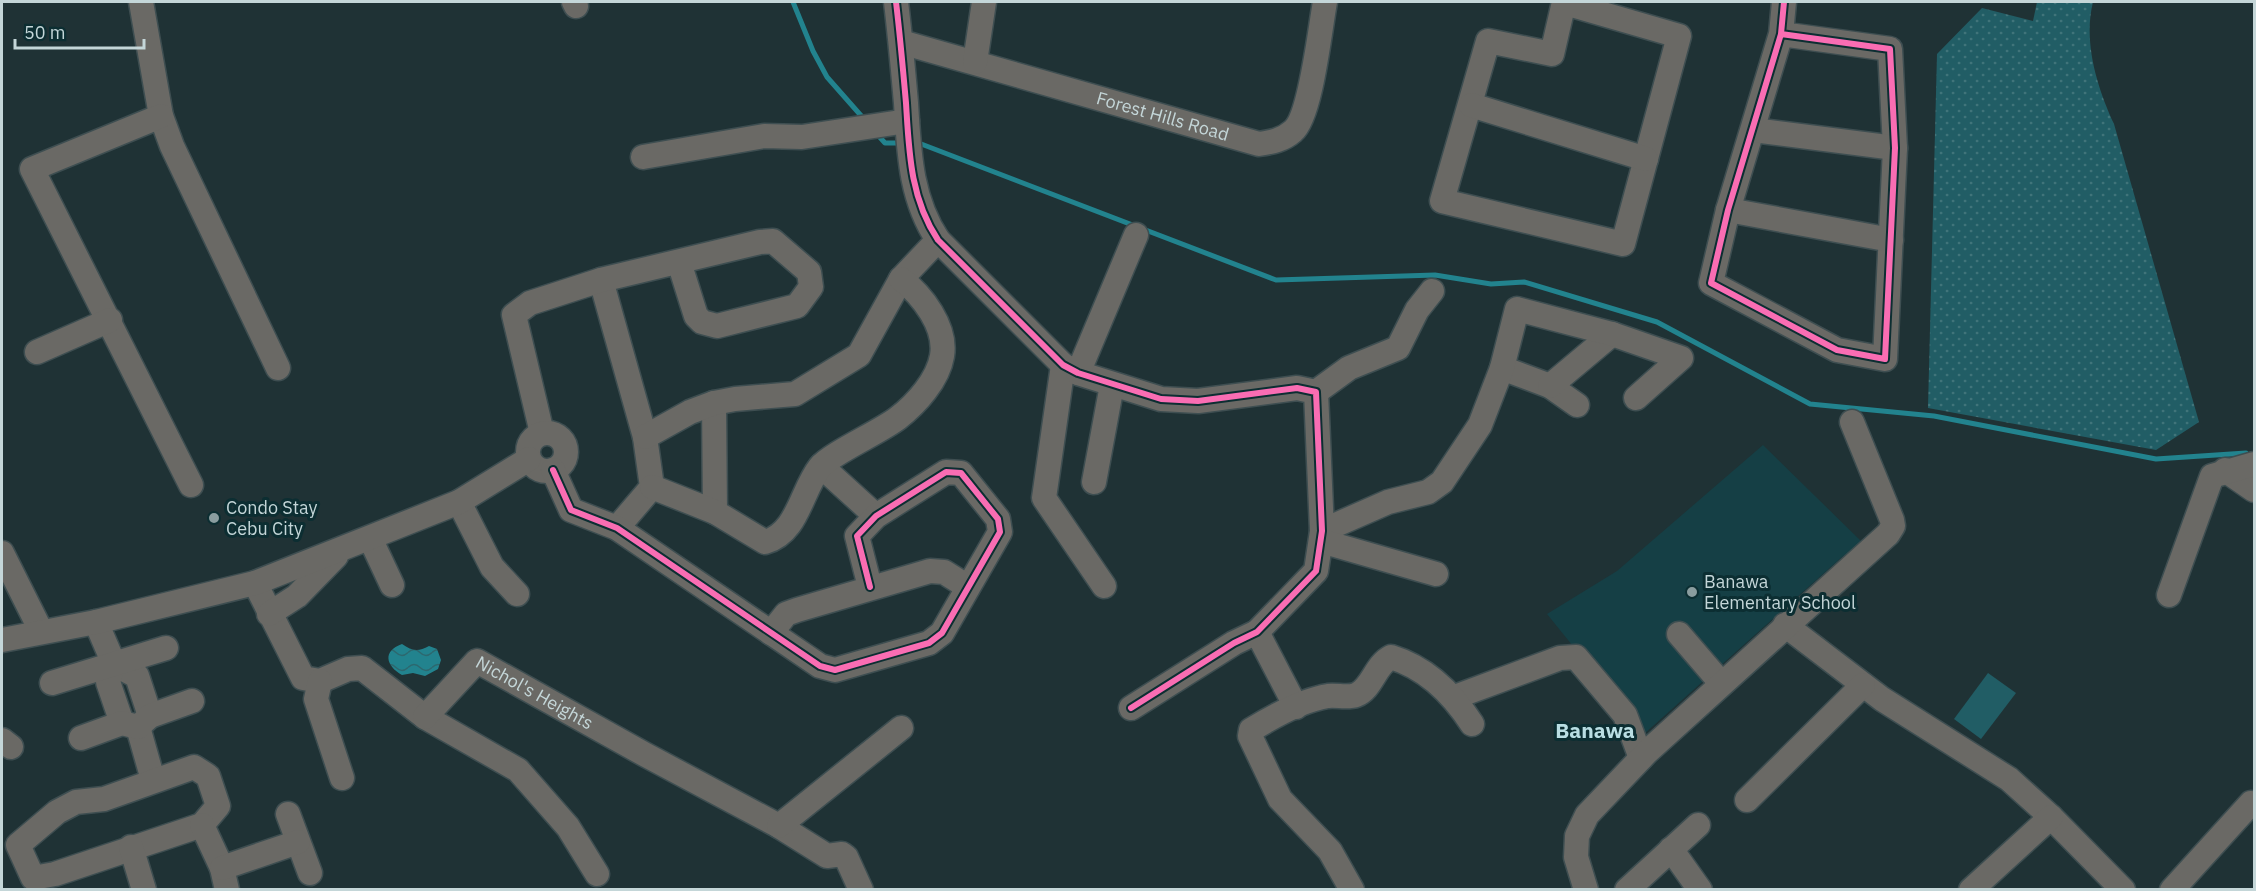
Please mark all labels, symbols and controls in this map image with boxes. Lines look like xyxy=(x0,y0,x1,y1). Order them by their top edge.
scale bar xyxy=(15,12,144,50)
text: 50 m xyxy=(24,21,66,44)
street label: Forest Hills Road xyxy=(1094,86,1232,146)
place label: Condo Stay Cebu City xyxy=(226,496,318,540)
marker: Condo Stay Cebu City xyxy=(207,511,221,525)
place label: Banawa Elementary School xyxy=(1704,570,1856,614)
marker: Banawa Elementary School xyxy=(1685,585,1699,599)
street label: Nichol's Heights xyxy=(472,651,597,734)
district label: Banawa xyxy=(1555,716,1635,744)

